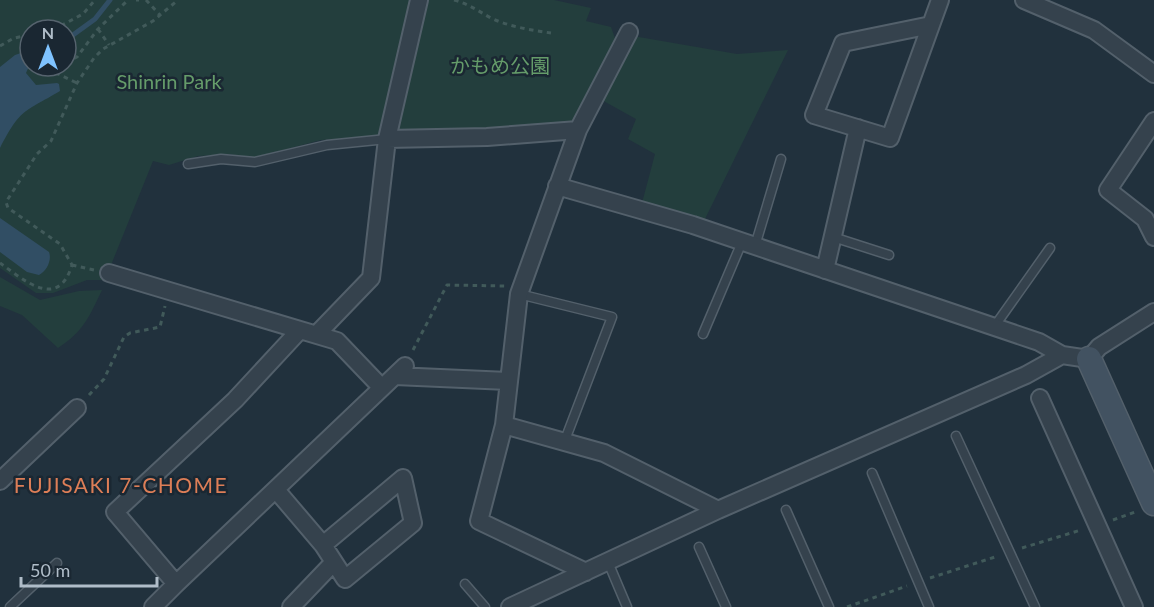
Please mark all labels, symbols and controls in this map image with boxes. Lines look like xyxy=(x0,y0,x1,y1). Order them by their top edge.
north arrow xyxy=(18,18,78,78)
text: N xyxy=(42,23,54,42)
park label: かもめ公園 xyxy=(450,53,550,77)
park label: Shinrin Park xyxy=(116,69,222,93)
district label: FUJISAKI 7-CHOME xyxy=(14,472,228,497)
scale bar xyxy=(21,550,158,588)
text: 50 m xyxy=(30,559,70,581)

